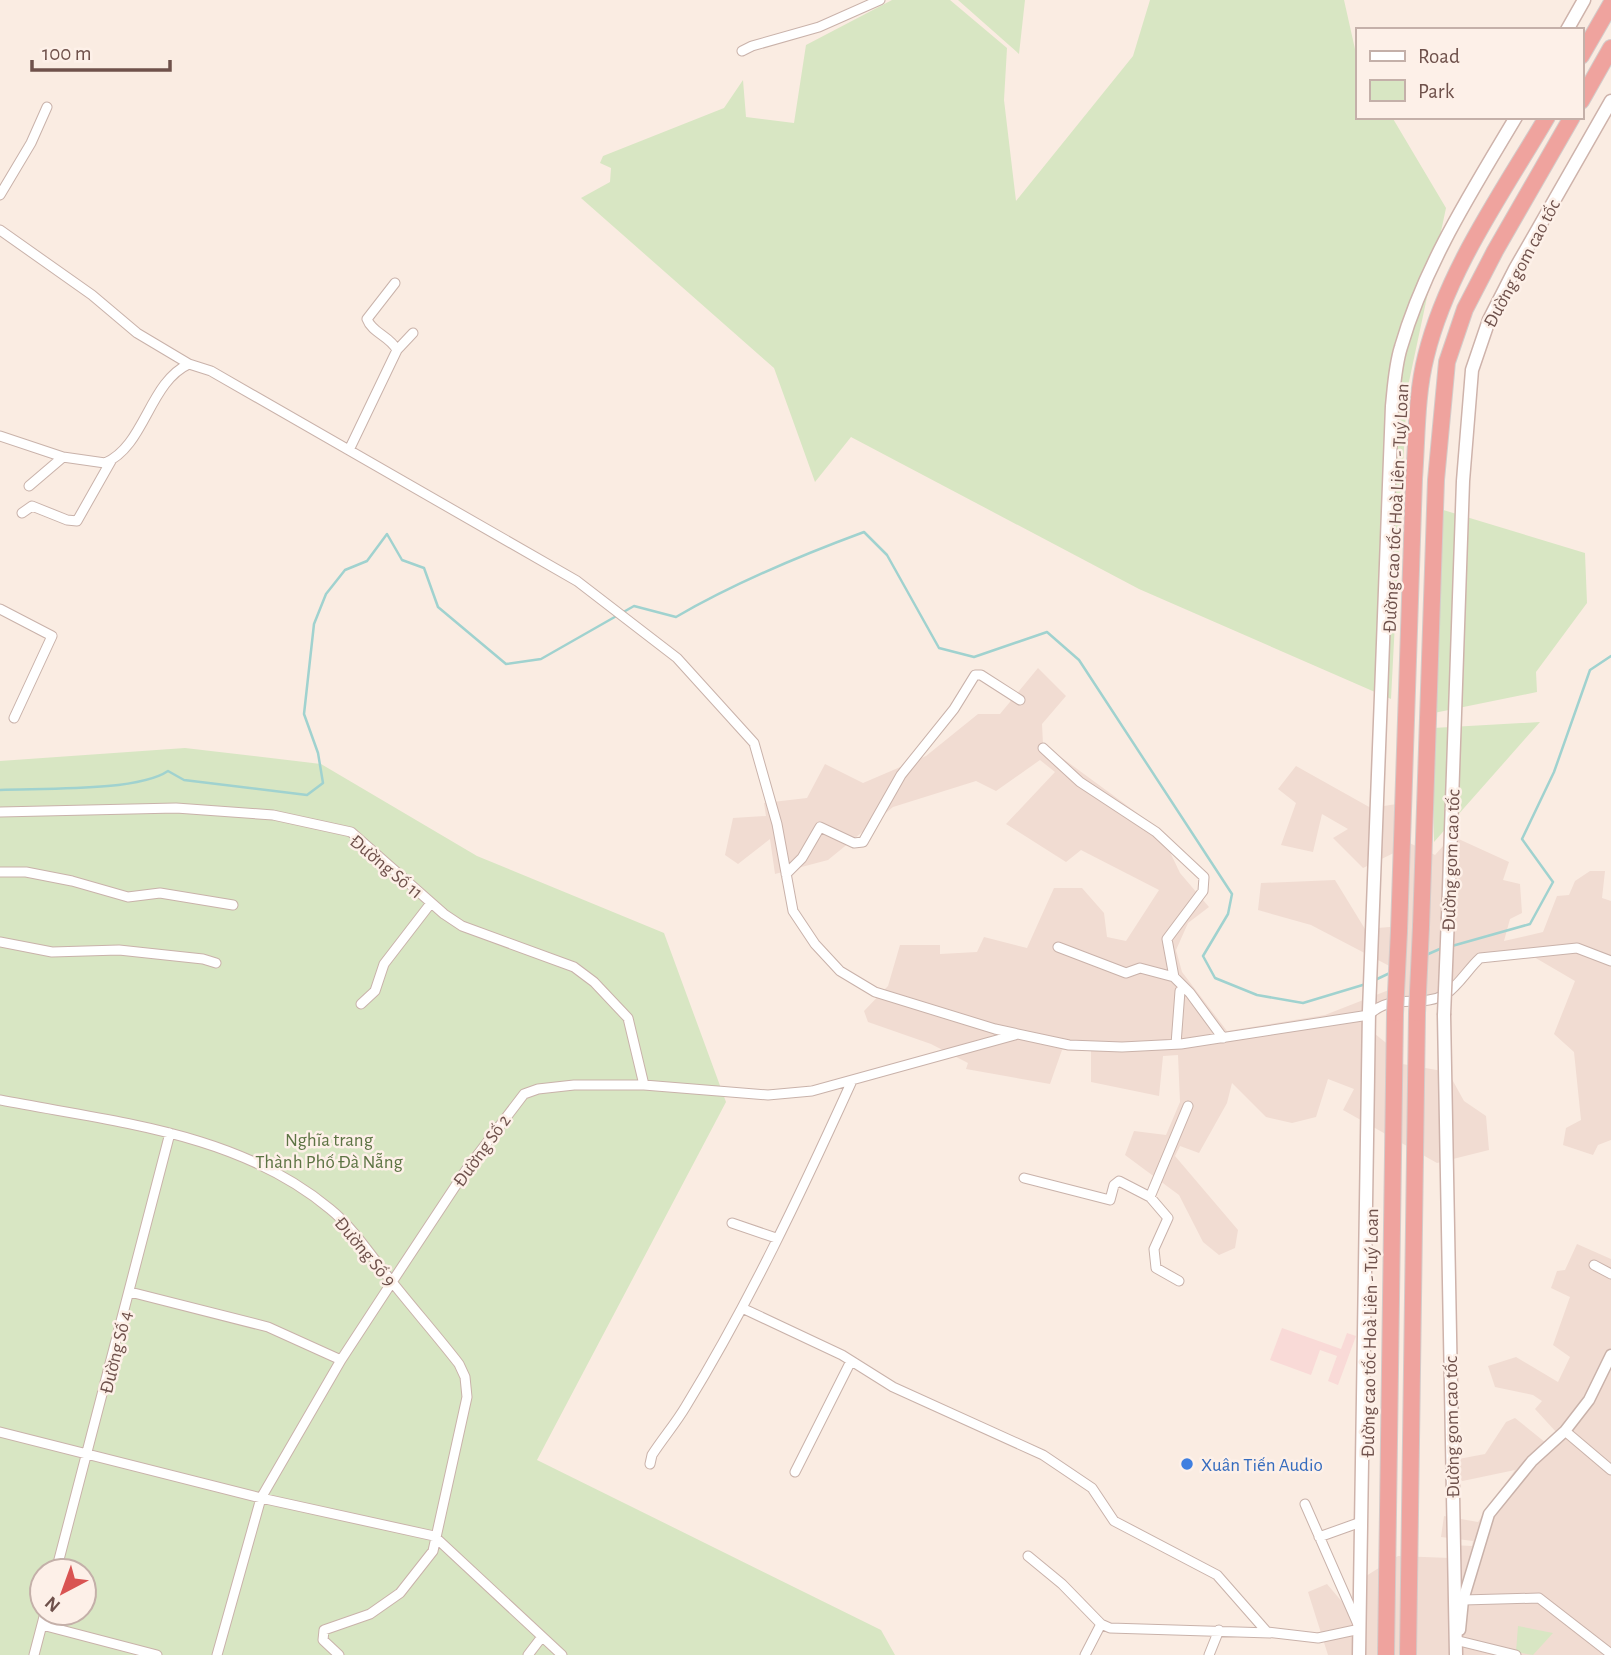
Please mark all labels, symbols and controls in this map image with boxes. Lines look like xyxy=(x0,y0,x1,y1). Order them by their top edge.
scale bar xyxy=(32,28,170,72)
legend xyxy=(1356,28,1583,119)
text: 100 m xyxy=(42,43,92,64)
text: Road xyxy=(1418,46,1460,67)
text: Park xyxy=(1418,81,1455,102)
street label: Đường gom cao tốc xyxy=(1481,197,1564,331)
street label: Đường cao tốc Hoà Liên - Tuý Loan xyxy=(1380,383,1413,633)
street label: Đường gom cao tốc xyxy=(1440,789,1463,931)
street label: Đường Số 11 xyxy=(346,831,426,903)
street label: Đường Số 2 xyxy=(450,1111,515,1190)
park label: Nghĩa trang Thành Phố Đà Nẵng xyxy=(255,1131,403,1172)
street label: Đường cao tốc Hoà Liên - Tuý Loan xyxy=(1359,1208,1382,1458)
street label: Đường Số 9 xyxy=(330,1214,399,1290)
street label: Đường Số 4 xyxy=(97,1309,136,1396)
street label: Đường gom cao tốc xyxy=(1442,1356,1463,1498)
marker: Xuân Tiến Audio xyxy=(1179,1456,1195,1472)
place label: Xuân Tiến Audio xyxy=(1201,1456,1323,1475)
north arrow xyxy=(28,1557,98,1627)
text: N xyxy=(42,1592,64,1615)

